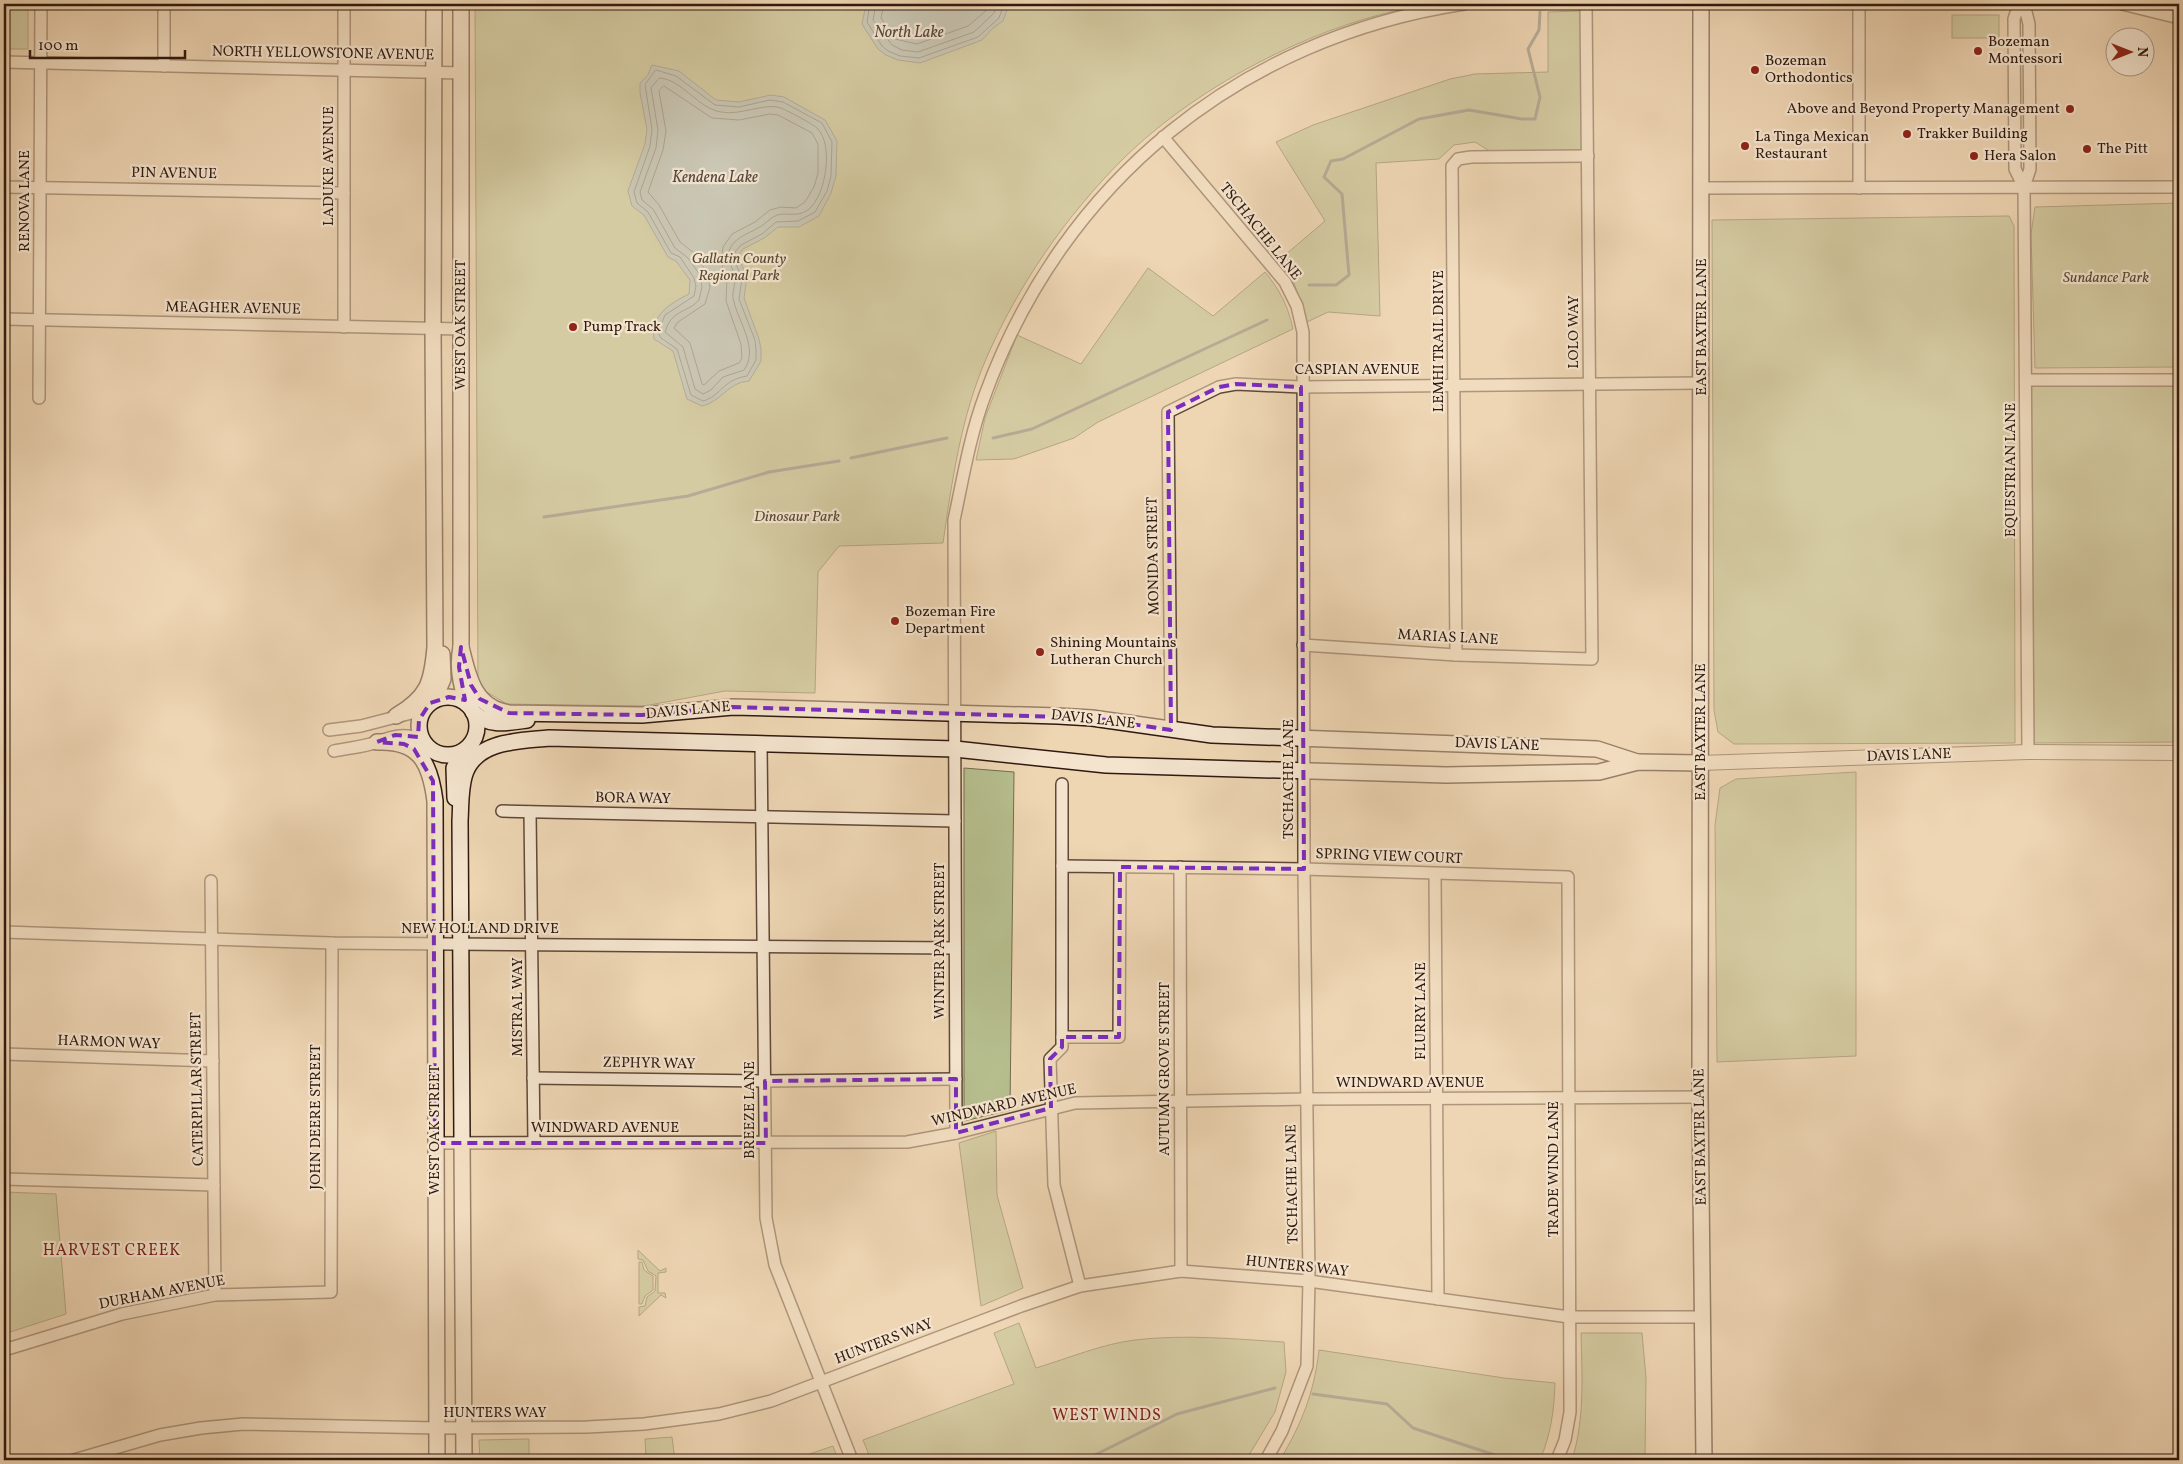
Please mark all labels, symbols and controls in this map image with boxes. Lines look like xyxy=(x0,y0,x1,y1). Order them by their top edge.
water label: North Lake xyxy=(874,22,944,44)
scale bar xyxy=(30,28,185,60)
north arrow xyxy=(2106,28,2156,78)
place label: Bozeman Montessori xyxy=(1988,32,2062,70)
text: 100 m xyxy=(38,36,78,57)
street label: NORTH YELLOWSTONE AVENUE xyxy=(212,42,434,66)
marker: Bozeman Montessori xyxy=(1972,45,1984,57)
text: N xyxy=(2132,47,2151,57)
place label: Bozeman Orthodontics xyxy=(1765,51,1853,89)
marker: Bozeman Orthodontics xyxy=(1749,64,1761,76)
place label: Above and Beyond Property Management xyxy=(1787,99,2060,120)
marker: Above and Beyond Property Management xyxy=(2064,103,2076,115)
street label: LADUKE AVENUE xyxy=(319,106,340,226)
place label: Trakker Building xyxy=(1917,124,2028,145)
place label: La Tinga Mexican Restaurant xyxy=(1755,127,1869,165)
marker: Trakker Building xyxy=(1901,128,1913,140)
place label: The Pitt xyxy=(2097,139,2148,160)
marker: La Tinga Mexican Restaurant xyxy=(1739,140,1751,152)
marker: The Pitt xyxy=(2081,143,2093,155)
place label: Hera Salon xyxy=(1984,146,2056,167)
street label: RENOVA LANE xyxy=(15,150,36,252)
marker: Hera Salon xyxy=(1968,150,1980,162)
street label: PIN AVENUE xyxy=(131,163,217,185)
water label: Kendena Lake xyxy=(672,167,758,189)
street label: TSCHACHE LANE xyxy=(1214,179,1306,285)
park label: Gallatin County Regional Park xyxy=(692,249,786,287)
street label: EAST BAXTER LANE xyxy=(1692,258,1713,396)
street label: WEST OAK STREET xyxy=(451,260,472,390)
park label: Sundance Park xyxy=(2063,268,2149,289)
street label: LEMHI TRAIL DRIVE xyxy=(1429,270,1450,412)
street label: LOLO WAY xyxy=(1564,295,1585,369)
street label: MEAGHER AVENUE xyxy=(165,297,301,321)
place label: Pump Track xyxy=(583,317,661,338)
marker: Pump Track xyxy=(567,321,579,333)
street label: CASPIAN AVENUE xyxy=(1295,360,1419,381)
street label: EQUESTRIAN LANE xyxy=(2001,403,2022,537)
street label: MONIDA STREET xyxy=(1142,496,1166,615)
park label: Dinosaur Park xyxy=(754,507,840,528)
place label: Bozeman Fire Department xyxy=(905,602,996,640)
marker: Bozeman Fire Department xyxy=(889,615,901,627)
street label: MARIAS LANE xyxy=(1397,625,1499,651)
place label: Shining Mountains Lutheran Church xyxy=(1050,633,1177,671)
marker: Shining Mountains Lutheran Church xyxy=(1034,646,1046,658)
street label: EAST BAXTER LANE xyxy=(1691,663,1712,801)
street label: DAVIS LANE xyxy=(645,697,731,725)
street label: DAVIS LANE xyxy=(1050,705,1136,735)
street label: TSCHACHE LANE xyxy=(1279,719,1300,839)
street label: DAVIS LANE xyxy=(1454,733,1540,757)
street label: DAVIS LANE xyxy=(1866,744,1952,768)
street label: BORA WAY xyxy=(595,788,672,810)
street label: SPRING VIEW COURT xyxy=(1315,844,1463,870)
street label: WINTER PARK STREET xyxy=(930,862,951,1019)
street label: NEW HOLLAND DRIVE xyxy=(401,919,559,940)
street label: MISTRAL WAY xyxy=(508,957,529,1057)
street label: FLURRY LANE xyxy=(1411,962,1432,1060)
street label: AUTUMN GROVE STREET xyxy=(1155,982,1176,1156)
street label: CATERPILLAR STREET xyxy=(186,1012,210,1166)
street label: HARMON WAY xyxy=(57,1031,161,1055)
street label: JOHN DEERE STREET xyxy=(306,1044,327,1190)
street label: ZEPHYR WAY xyxy=(602,1053,696,1075)
street label: BREEZE LANE xyxy=(740,1061,761,1159)
street label: WEST OAK STREET xyxy=(425,1065,446,1195)
street label: EAST BAXTER LANE xyxy=(1689,1068,1713,1206)
street label: WINDWARD AVENUE xyxy=(1336,1073,1484,1094)
street label: WINDWARD AVENUE xyxy=(929,1079,1079,1133)
street label: TRADE WIND LANE xyxy=(1544,1101,1565,1237)
street label: WINDWARD AVENUE xyxy=(531,1118,679,1139)
street label: TSCHACHE LANE xyxy=(1281,1124,1305,1244)
district label: HARVEST CREEK xyxy=(43,1240,181,1262)
street label: HUNTERS WAY xyxy=(1244,1251,1350,1283)
street label: DURHAM AVENUE xyxy=(97,1270,227,1316)
street label: HUNTERS WAY xyxy=(832,1313,937,1370)
street label: HUNTERS WAY xyxy=(443,1403,547,1424)
district label: WEST WINDS xyxy=(1052,1405,1162,1427)

